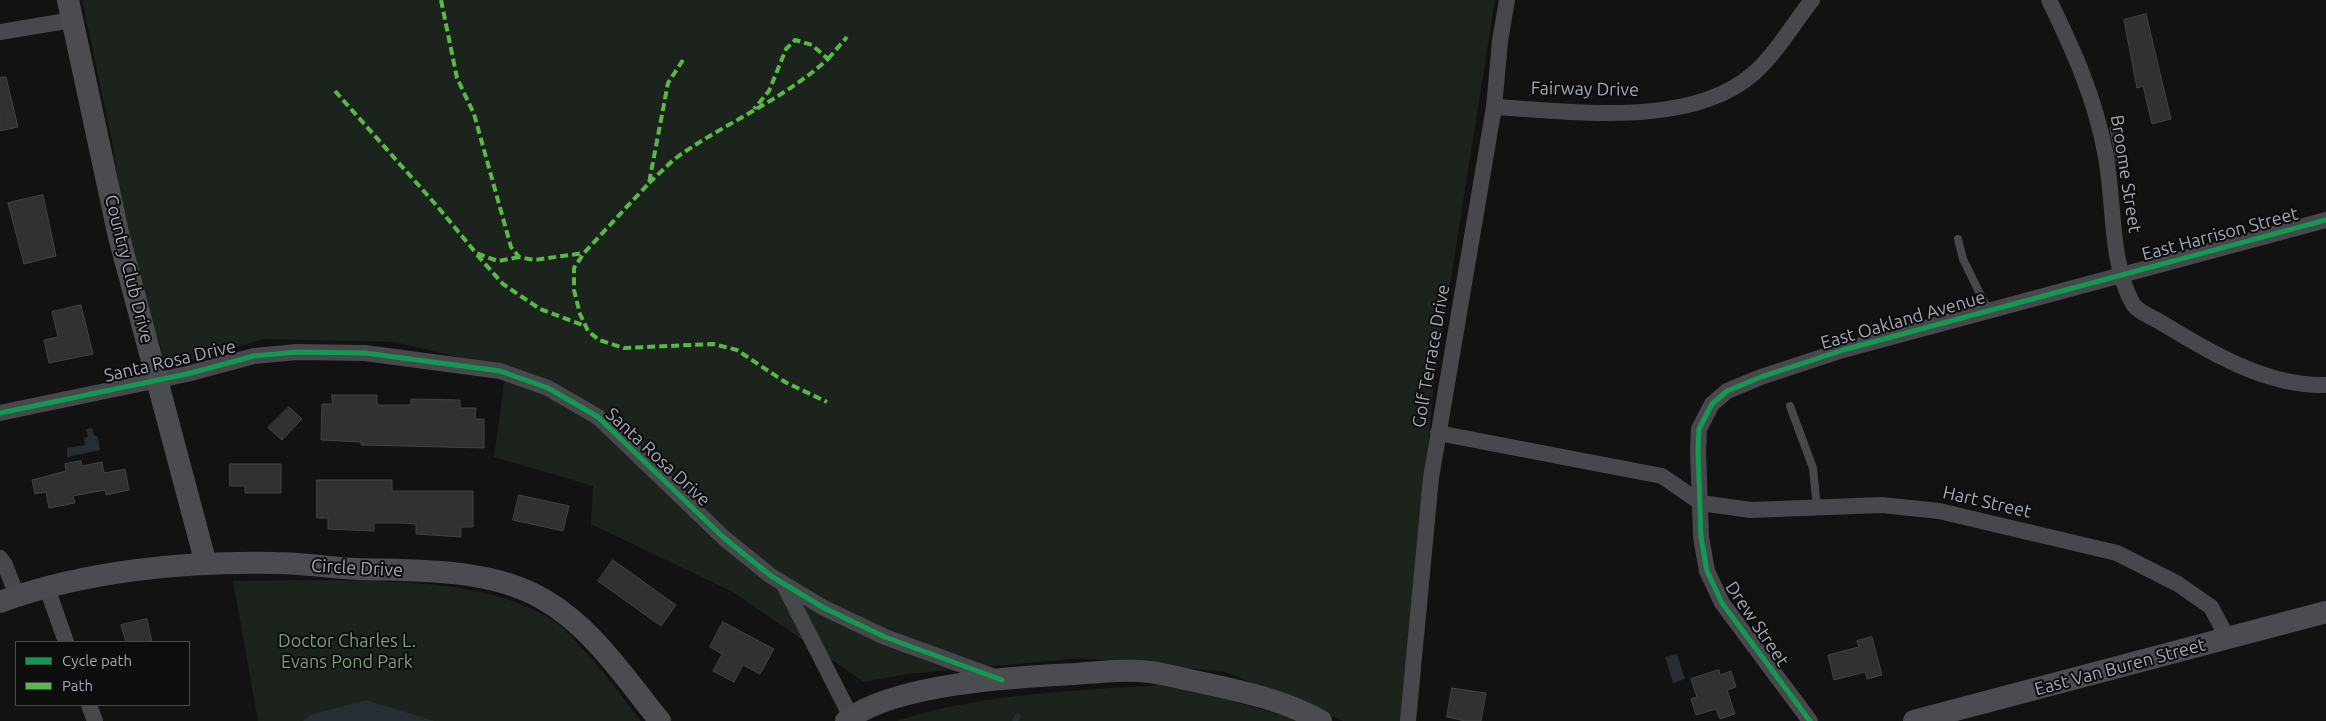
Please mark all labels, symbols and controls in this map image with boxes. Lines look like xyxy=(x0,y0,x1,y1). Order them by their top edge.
street label: Fairway Drive xyxy=(1531,77,1639,101)
street label: Broome Street xyxy=(2106,113,2146,235)
street label: Country Club Drive xyxy=(100,192,158,346)
street label: East Harrison Street xyxy=(2139,203,2301,265)
street label: Golf Terrace Drive xyxy=(1408,283,1454,429)
street label: East Oakland Avenue xyxy=(1818,286,1988,354)
street label: Santa Rosa Drive xyxy=(102,335,238,387)
street label: Santa Rosa Drive xyxy=(601,403,715,511)
street label: Hart Street xyxy=(1941,481,2033,523)
street label: Circle Drive xyxy=(311,555,403,581)
street label: Drew Street xyxy=(1721,577,1793,671)
park label: Doctor Charles L. Evans Pond Park xyxy=(278,630,416,672)
street label: East Van Buren Street xyxy=(2032,634,2208,700)
legend xyxy=(15,641,190,706)
text: Cycle path xyxy=(62,652,132,669)
text: Path xyxy=(62,677,93,694)

